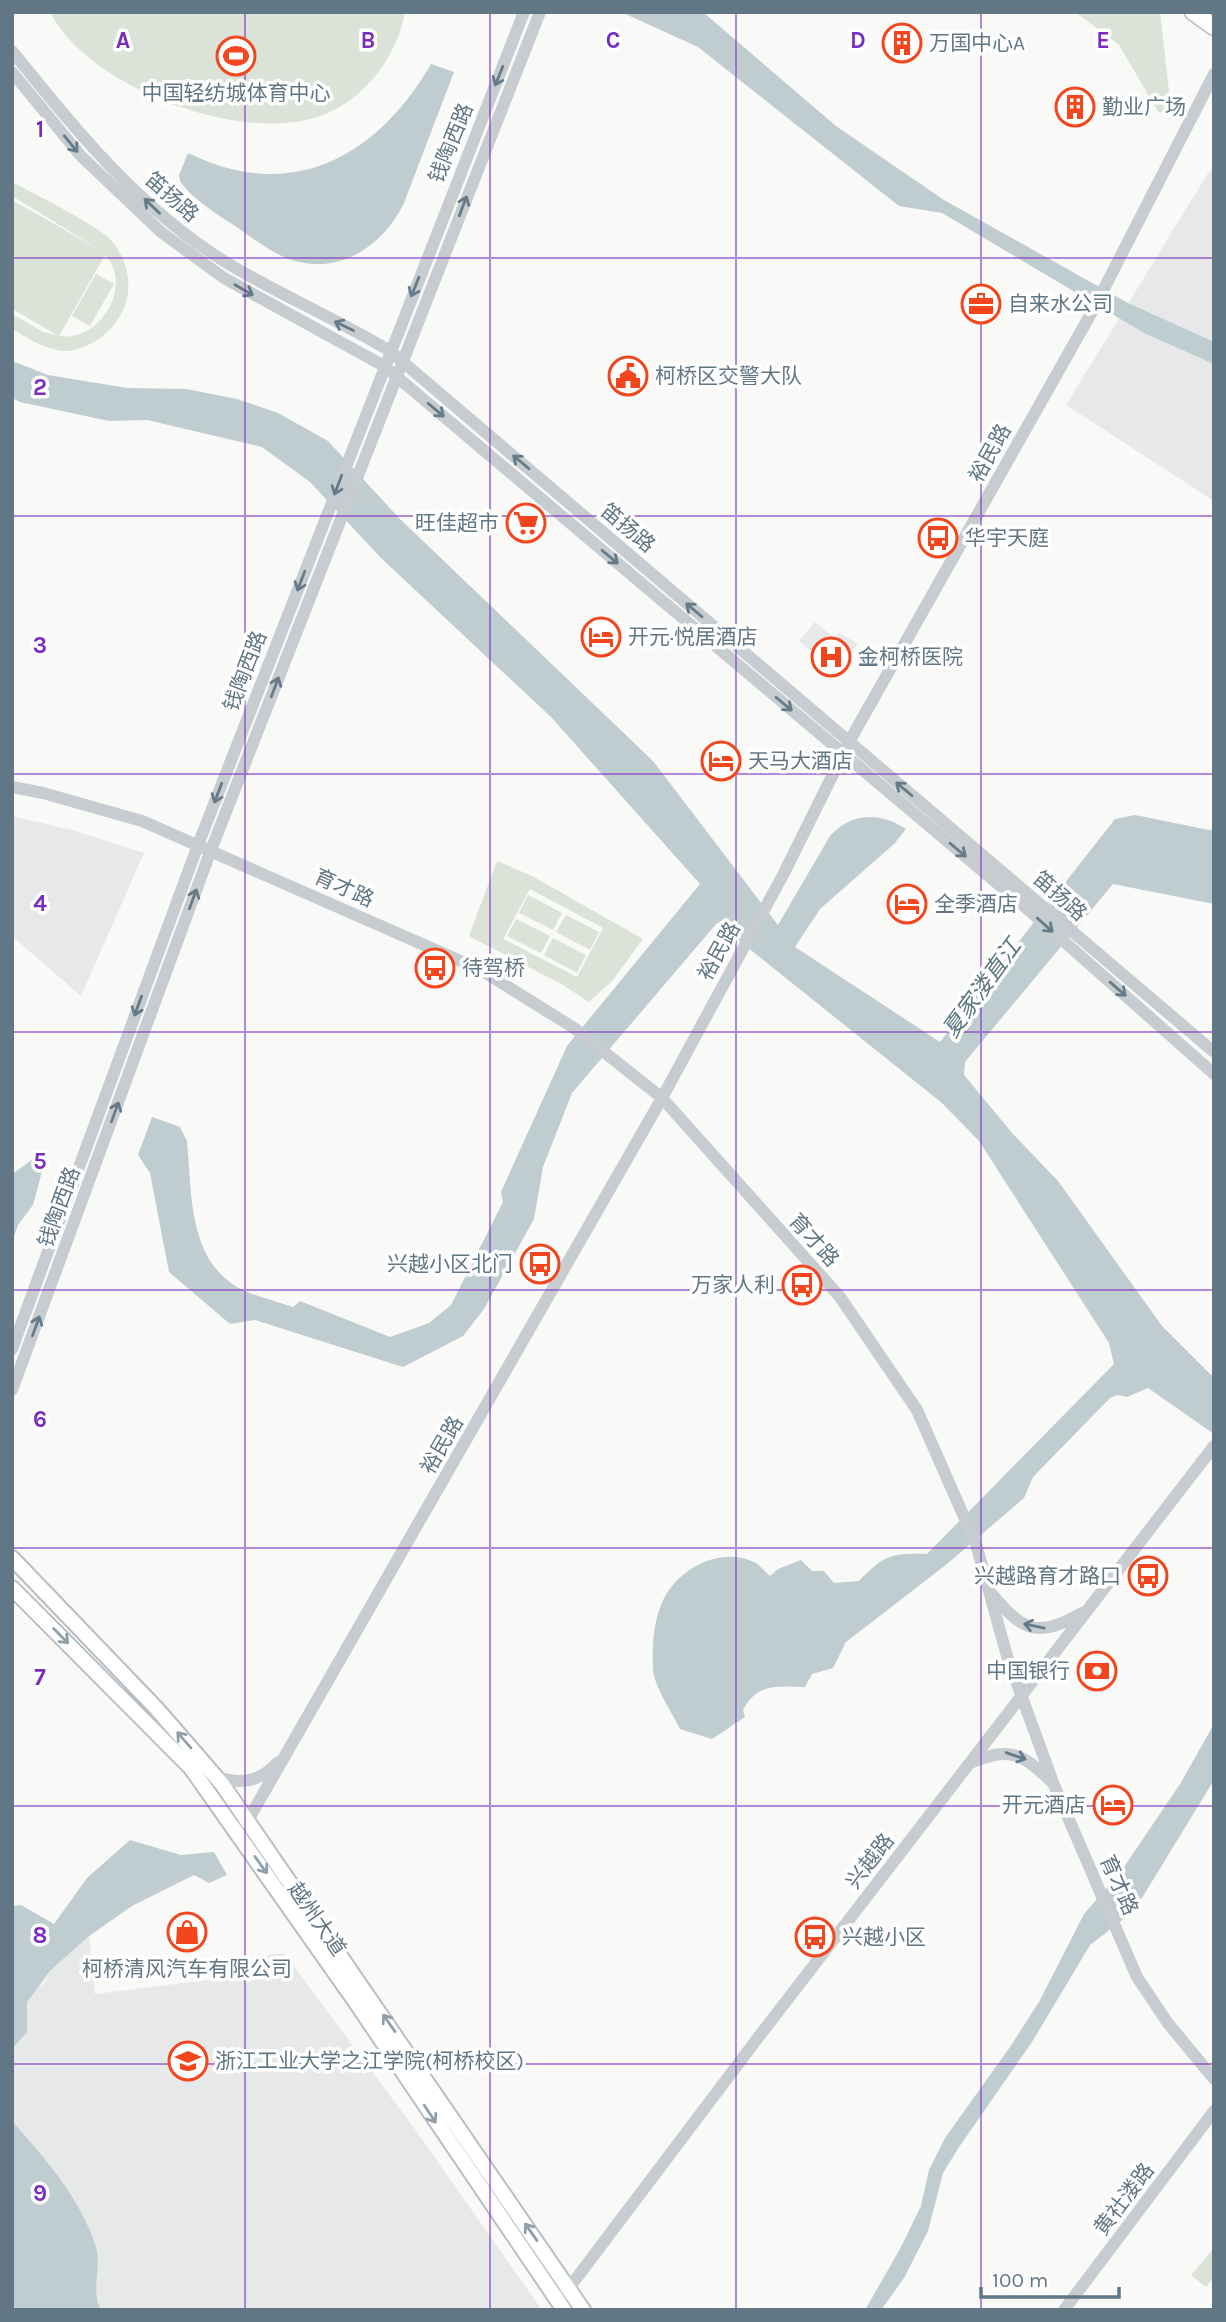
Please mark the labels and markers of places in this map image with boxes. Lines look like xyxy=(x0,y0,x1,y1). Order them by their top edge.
building icon: 万国中心A xyxy=(881,22,923,64)
place label: 万国中心A xyxy=(929,31,1025,55)
sports icon: 中国轻纺城体育中心 xyxy=(215,35,257,77)
place label: 中国轻纺城体育中心 xyxy=(142,81,331,105)
building icon: 勤业广场 xyxy=(1054,86,1096,128)
place label: 勤业广场 xyxy=(1102,95,1186,119)
office icon: 自来水公司 xyxy=(960,283,1002,325)
place label: 自来水公司 xyxy=(1008,292,1113,316)
public building icon: 柯桥区交警大队 xyxy=(607,355,649,397)
place label: 柯桥区交警大队 xyxy=(655,364,802,388)
supermarket icon: 旺佳超市 xyxy=(505,502,547,544)
place label: 旺佳超市 xyxy=(415,511,499,535)
bus stop icon: 华宇天庭 xyxy=(917,517,959,559)
place label: 华宇天庭 xyxy=(965,526,1049,550)
hotel icon: 开元·悦居酒店 xyxy=(580,616,622,658)
place label: 开元·悦居酒店 xyxy=(628,625,758,649)
hospital icon: 金柯桥医院 xyxy=(810,636,852,678)
place label: 金柯桥医院 xyxy=(858,645,963,669)
hotel icon: 天马大酒店 xyxy=(700,740,742,782)
place label: 天马大酒店 xyxy=(748,749,853,773)
hotel icon: 全季酒店 xyxy=(886,883,928,925)
place label: 全季酒店 xyxy=(934,892,1018,916)
bus stop icon: 待驾桥 xyxy=(414,947,456,989)
place label: 待驾桥 xyxy=(462,956,525,980)
bus stop icon: 兴越小区北门 xyxy=(519,1243,561,1285)
place label: 兴越小区北门 xyxy=(387,1252,513,1276)
bus stop icon: 万家人利 xyxy=(781,1264,823,1306)
place label: 万家人利 xyxy=(691,1273,775,1297)
bus stop icon: 兴越路育才路口 xyxy=(1127,1555,1169,1597)
place label: 兴越路育才路口 xyxy=(974,1564,1121,1588)
bank icon: 中国银行 xyxy=(1076,1650,1118,1692)
place label: 中国银行 xyxy=(986,1659,1070,1683)
hotel icon: 开元酒店 xyxy=(1092,1784,1134,1826)
place label: 开元酒店 xyxy=(1002,1793,1086,1817)
shop icon: 柯桥清风汽车有限公司 xyxy=(166,1911,208,1953)
bus stop icon: 兴越小区 xyxy=(794,1916,836,1958)
place label: 兴越小区 xyxy=(842,1925,926,1949)
place label: 柯桥清风汽车有限公司 xyxy=(82,1957,292,1981)
school or university icon: 浙江工业大学之江学院(柯桥校区) xyxy=(167,2040,209,2082)
place label: 浙江工业大学之江学院(柯桥校区) xyxy=(215,2049,524,2073)

